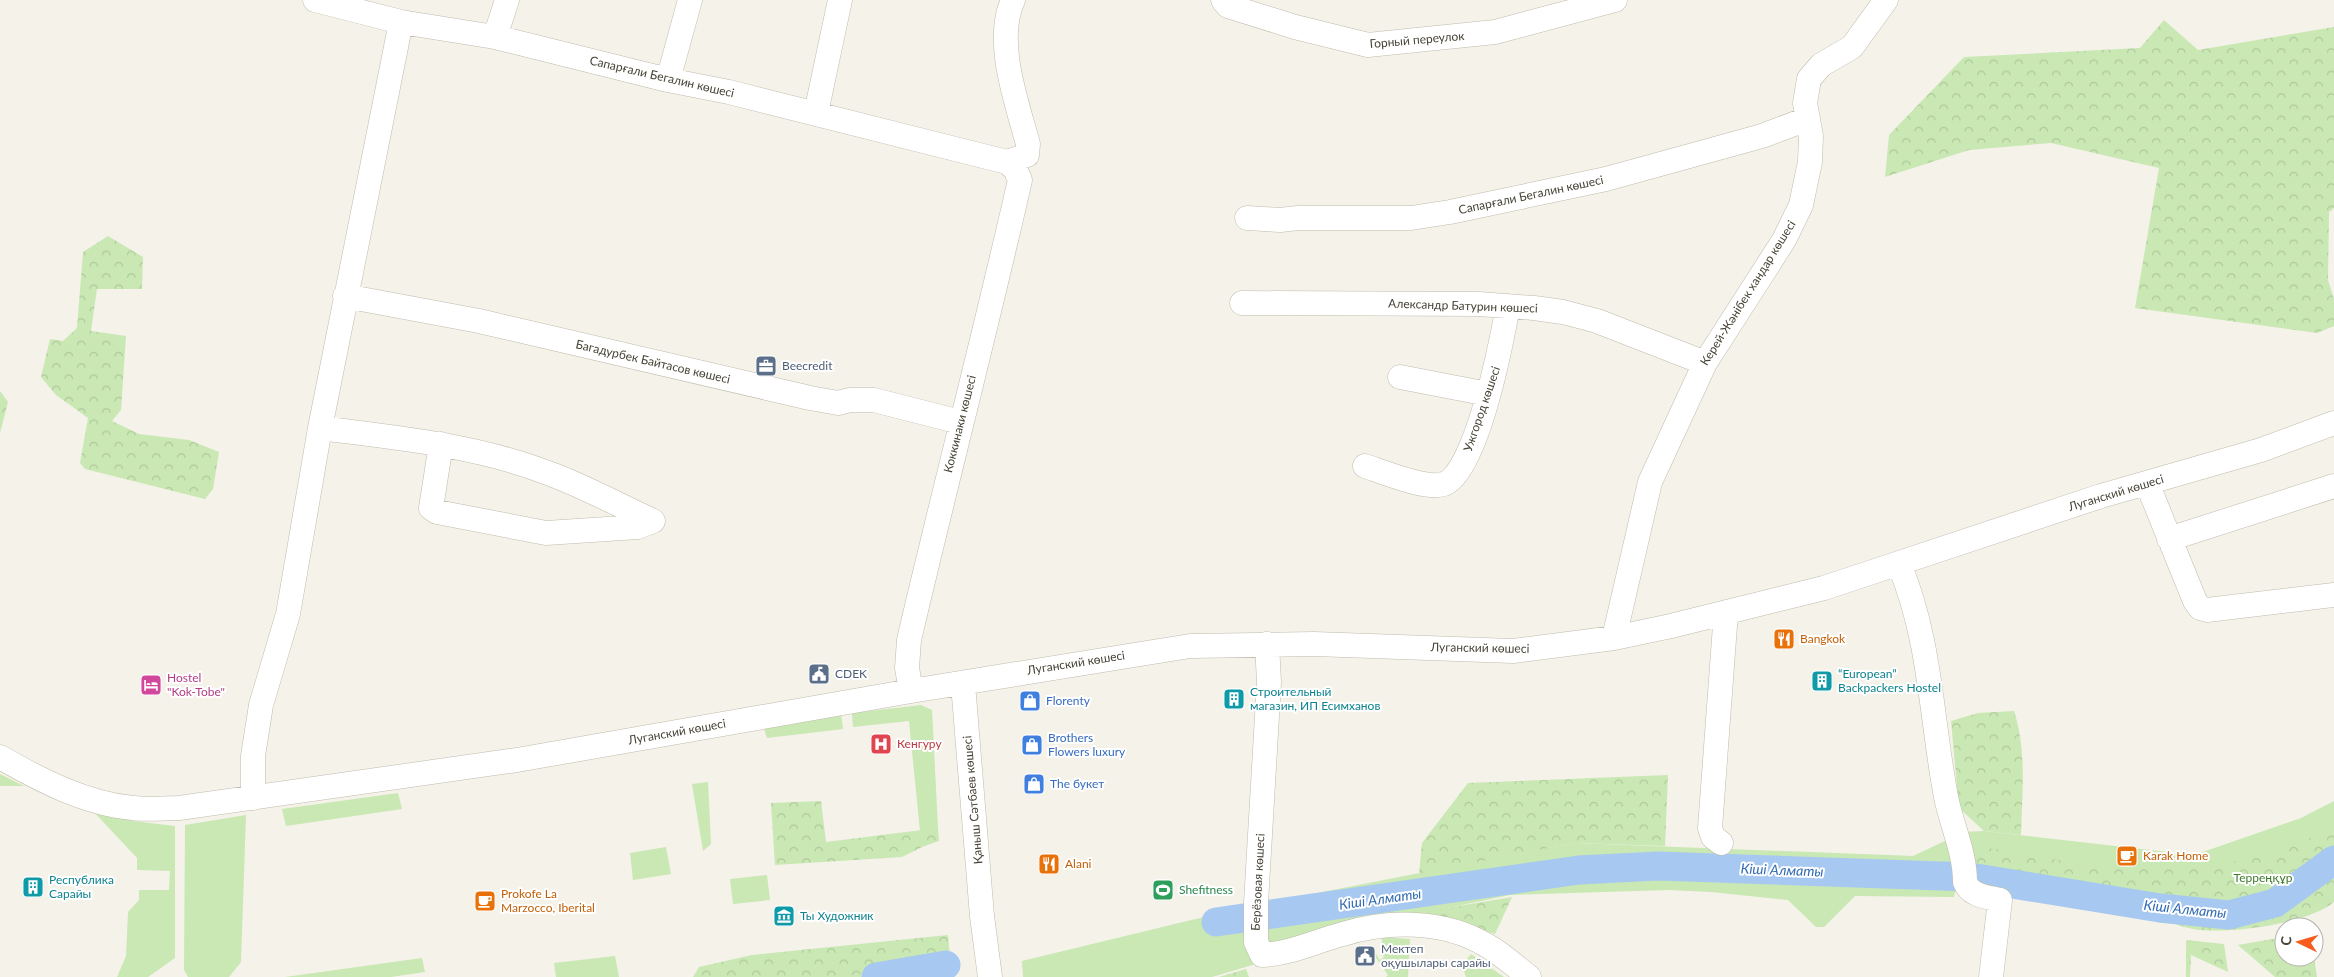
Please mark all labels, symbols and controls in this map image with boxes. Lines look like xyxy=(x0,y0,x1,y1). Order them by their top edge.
street label: Горный переулок xyxy=(1369,28,1466,51)
street label: Сапарғали Бегалин көшесі xyxy=(588,53,736,100)
street label: Сапарғали Бегалин көшесі xyxy=(1457,172,1605,217)
street label: Керей-Жәнібек хандар көшесі xyxy=(1697,217,1799,368)
street label: Александр Батурин көшесі xyxy=(1388,295,1538,316)
street label: Багадурбек Байтасов көшесі xyxy=(574,336,732,387)
office icon: Beecredit xyxy=(754,354,778,378)
place label: Beecredit xyxy=(782,358,833,373)
street label: Ужгород көшесі xyxy=(1460,364,1503,453)
street label: Коккинаки көшесі xyxy=(940,373,979,474)
street label: Луганский көшесі xyxy=(2065,471,2165,514)
restaurant icon: Bangkok xyxy=(1772,627,1796,651)
place label: Bangkok xyxy=(1800,631,1846,646)
street label: Луганский көшесі xyxy=(1429,639,1530,656)
street label: Луганский көшесі xyxy=(1025,647,1126,678)
public building icon: CDEK xyxy=(807,662,831,686)
place label: CDEK xyxy=(835,666,867,681)
place label: “European” Backpackers Hostel xyxy=(1838,666,1941,695)
building icon: “European” Backpackers Hostel xyxy=(1810,669,1834,693)
place label: Hostel "Kok-Tobe" xyxy=(167,670,225,699)
hotel icon: Hostel "Kok-Tobe" xyxy=(139,673,163,697)
place label: Строительный магазин, ИП Есимханов xyxy=(1250,684,1380,713)
building icon: Строительный магазин, ИП Есимханов xyxy=(1222,687,1246,711)
shop icon: Florenty xyxy=(1018,689,1042,713)
place label: Florenty xyxy=(1046,693,1091,708)
street label: Луганский көшесі xyxy=(626,716,727,748)
place label: Brothers Flowers luxury xyxy=(1048,730,1126,759)
hospital icon: Кенгуру xyxy=(869,732,893,756)
shop icon: Brothers Flowers luxury xyxy=(1020,733,1044,757)
street label: Қаныш Сәтбаев көшесі xyxy=(959,735,986,865)
place label: Кенгуру xyxy=(897,736,942,751)
shop icon: The букет xyxy=(1022,772,1046,796)
place label: The букет xyxy=(1050,776,1104,791)
street label: Берёзовая көшесі xyxy=(1247,833,1268,931)
cafe icon: Karak Home xyxy=(2115,844,2139,868)
place label: Karak Home xyxy=(2143,848,2208,863)
restaurant icon: Alani xyxy=(1037,852,1061,876)
place label: Alani xyxy=(1065,856,1092,871)
water label: Кіші Алматы xyxy=(1740,860,1824,879)
park label: Терреңқұр xyxy=(2234,870,2293,885)
place label: Республика Сарайы xyxy=(49,872,114,901)
building icon: Республика Сарайы xyxy=(21,875,45,899)
sports icon: Shefitness xyxy=(1151,878,1175,902)
place label: Shefitness xyxy=(1179,882,1233,897)
water label: Кіші Алматы xyxy=(1338,884,1422,913)
place label: Prokofe La Marzocco, Iberital xyxy=(501,886,595,915)
cafe icon: Prokofe La Marzocco, Iberital xyxy=(473,889,497,913)
water label: Кіші Алматы xyxy=(2143,896,2227,921)
museum icon: Ты Художник xyxy=(772,904,796,928)
place label: Ты Художник xyxy=(800,908,874,923)
north arrow xyxy=(2274,917,2324,967)
text: С xyxy=(2277,935,2294,946)
place label: Мектеп оқушылары сарайы xyxy=(1381,941,1491,970)
public building icon: Мектеп оқушылары сарайы xyxy=(1353,944,1377,968)

